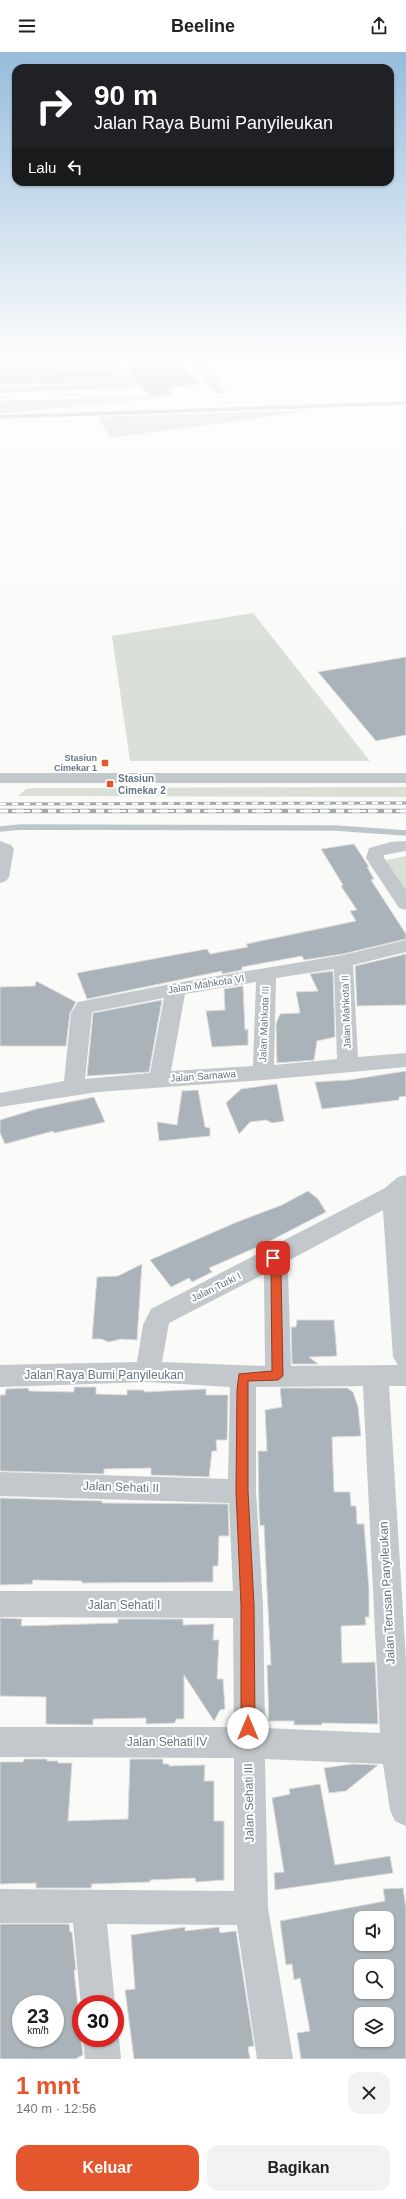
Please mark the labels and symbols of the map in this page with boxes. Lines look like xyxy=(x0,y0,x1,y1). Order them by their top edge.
place label: Stasiun Cimekar 1 xyxy=(54,753,97,773)
marker: Stasiun Cimekar 1 xyxy=(100,758,110,768)
place label: Stasiun Cimekar 2 xyxy=(118,773,166,796)
marker: Stasiun Cimekar 2 xyxy=(105,779,115,789)
street label: Jalan Mahkota VI xyxy=(167,973,245,995)
street label: Jalan Mahkota II xyxy=(339,975,353,1049)
street label: Jalan Mahkota III xyxy=(257,986,271,1062)
street label: Jalan Samawa xyxy=(170,1068,237,1084)
pin xyxy=(256,1241,290,1275)
street label: Jalan Turki I xyxy=(189,1270,243,1304)
street label: Jalan Raya Bumi Panyileukan xyxy=(24,1368,184,1382)
street label: Jalan Sehati II xyxy=(83,1479,159,1495)
street label: Jalan Terusan Panyileukan xyxy=(376,1521,398,1665)
street label: Jalan Sehati I xyxy=(88,1598,160,1612)
position arrow xyxy=(227,1707,269,1749)
street label: Jalan Sehati IV xyxy=(127,1735,207,1749)
street label: Jalan Sehati III xyxy=(241,1763,257,1843)
speed limit sign: 30 xyxy=(72,1995,124,2047)

